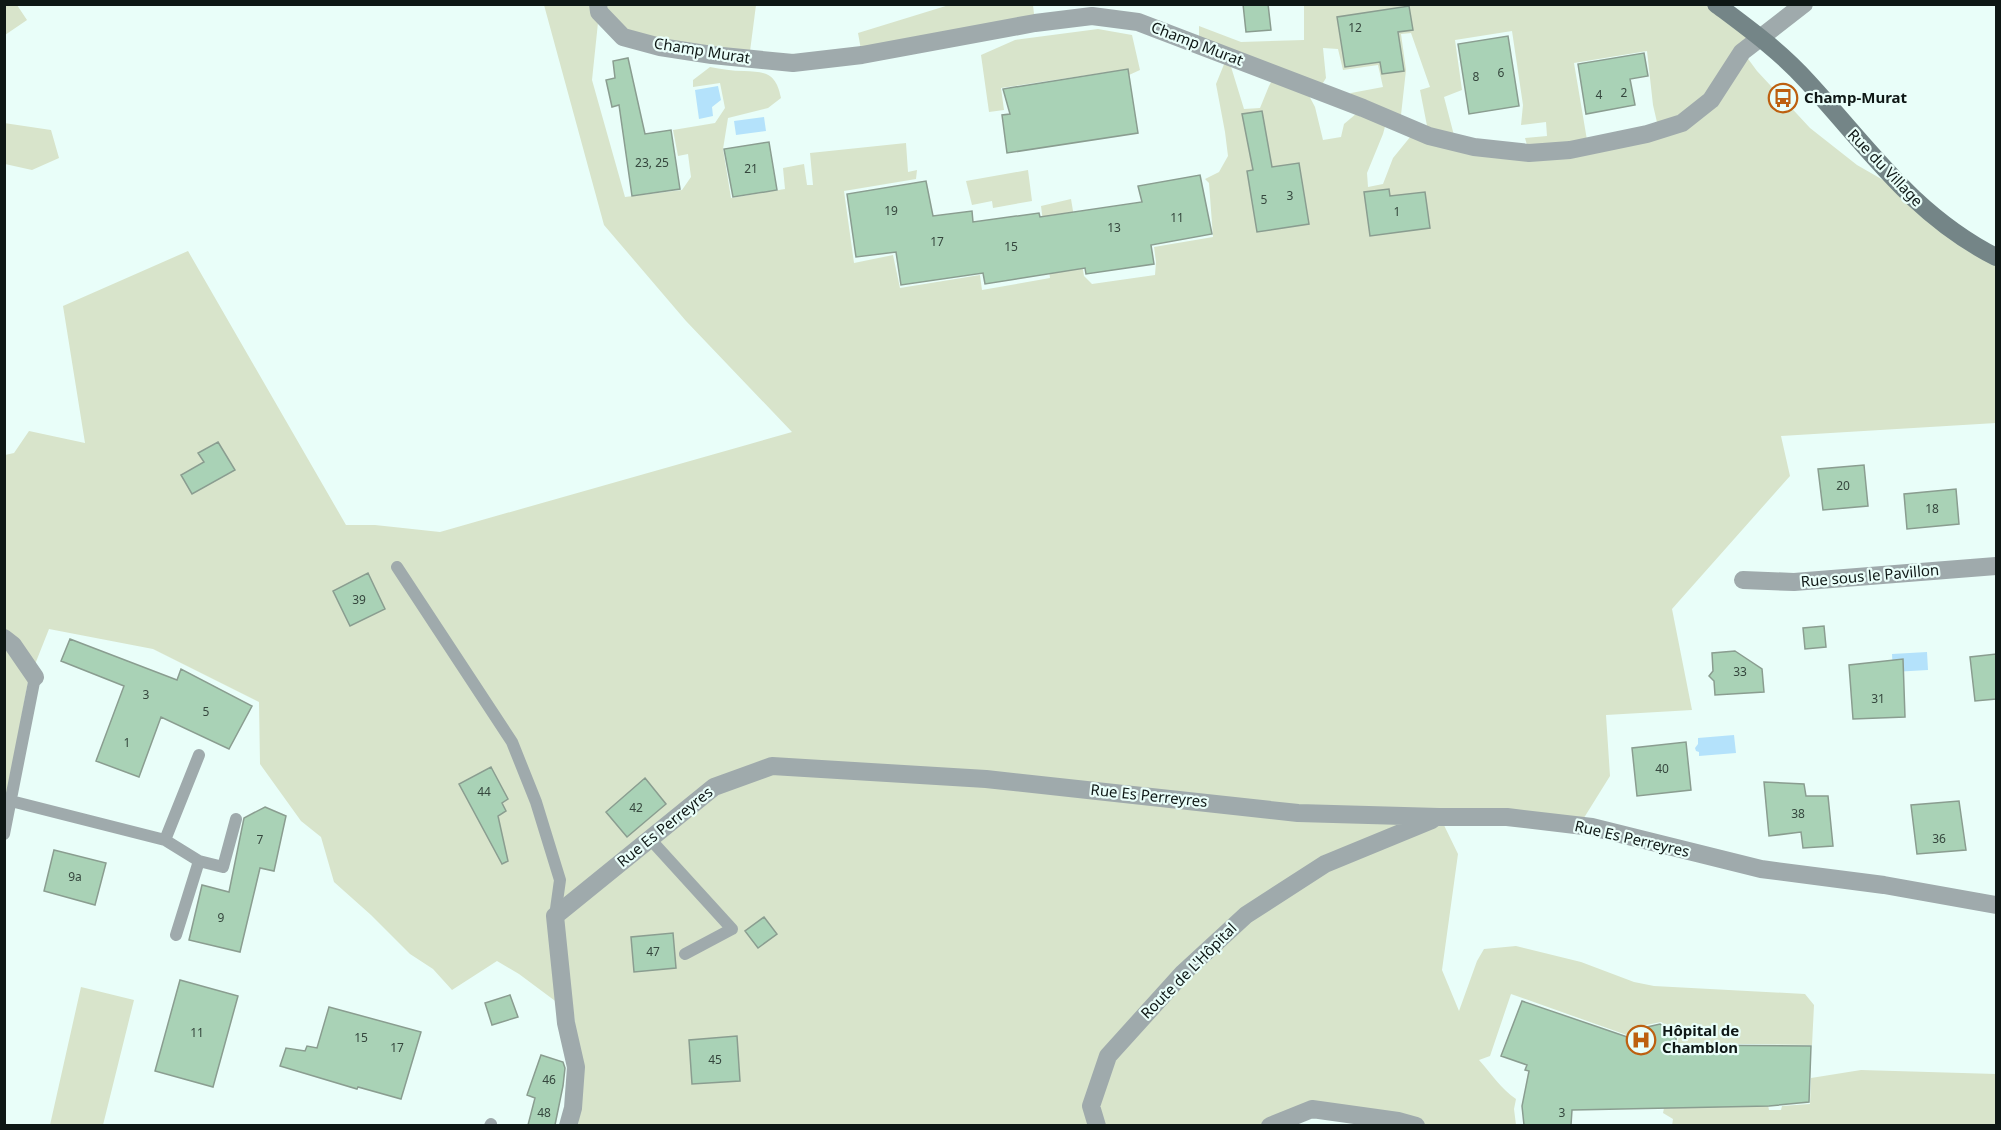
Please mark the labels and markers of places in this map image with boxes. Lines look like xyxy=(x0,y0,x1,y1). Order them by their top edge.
bus stop icon: Champ-Murat xyxy=(1767,82,1799,114)
place label: Champ-Murat xyxy=(1804,87,1908,107)
place label: Hôpital de Chamblon xyxy=(1662,1020,1739,1057)
hospital icon: Hôpital de Chamblon xyxy=(1625,1024,1657,1056)

